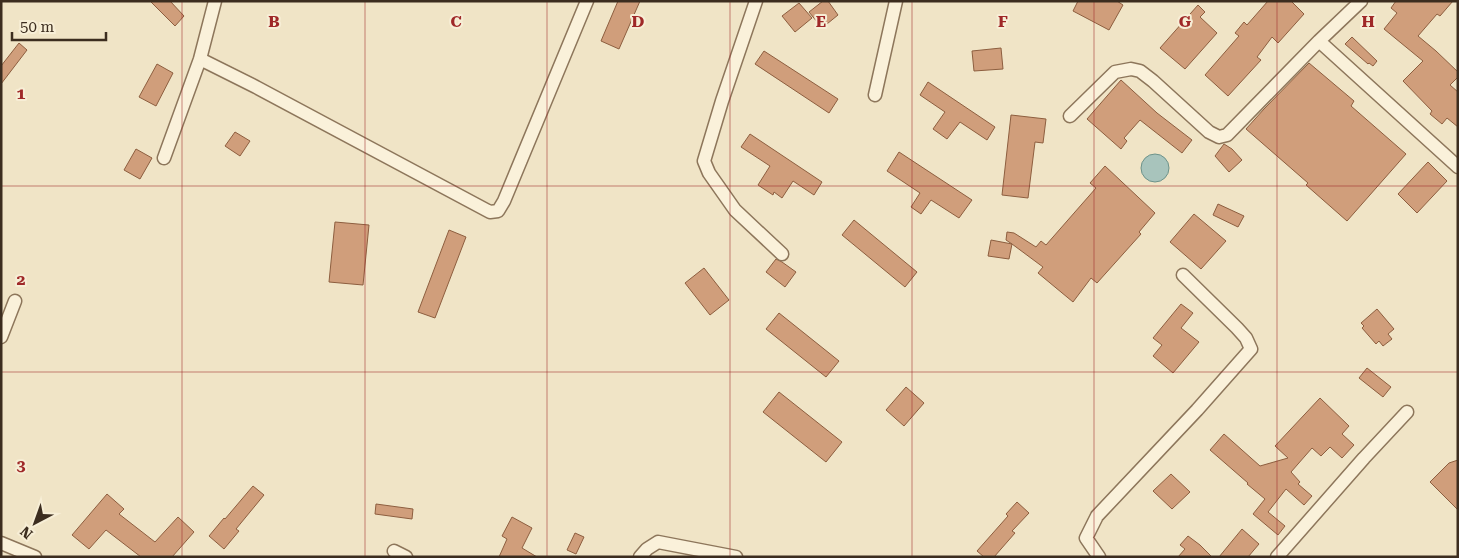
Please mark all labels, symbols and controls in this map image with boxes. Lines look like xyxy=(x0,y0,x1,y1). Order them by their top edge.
scale bar xyxy=(12,10,106,42)
text: B xyxy=(268,12,280,31)
text: C xyxy=(450,12,462,31)
text: D xyxy=(632,12,645,31)
text: E xyxy=(816,12,826,31)
text: F xyxy=(998,12,1008,31)
text: G xyxy=(1179,12,1192,31)
text: H xyxy=(1361,12,1375,31)
text: 50 m xyxy=(20,18,55,36)
text: 1 xyxy=(17,84,26,103)
text: 2 xyxy=(17,270,26,289)
text: 3 xyxy=(17,456,26,475)
north arrow xyxy=(10,498,60,548)
text: N xyxy=(17,523,36,542)

